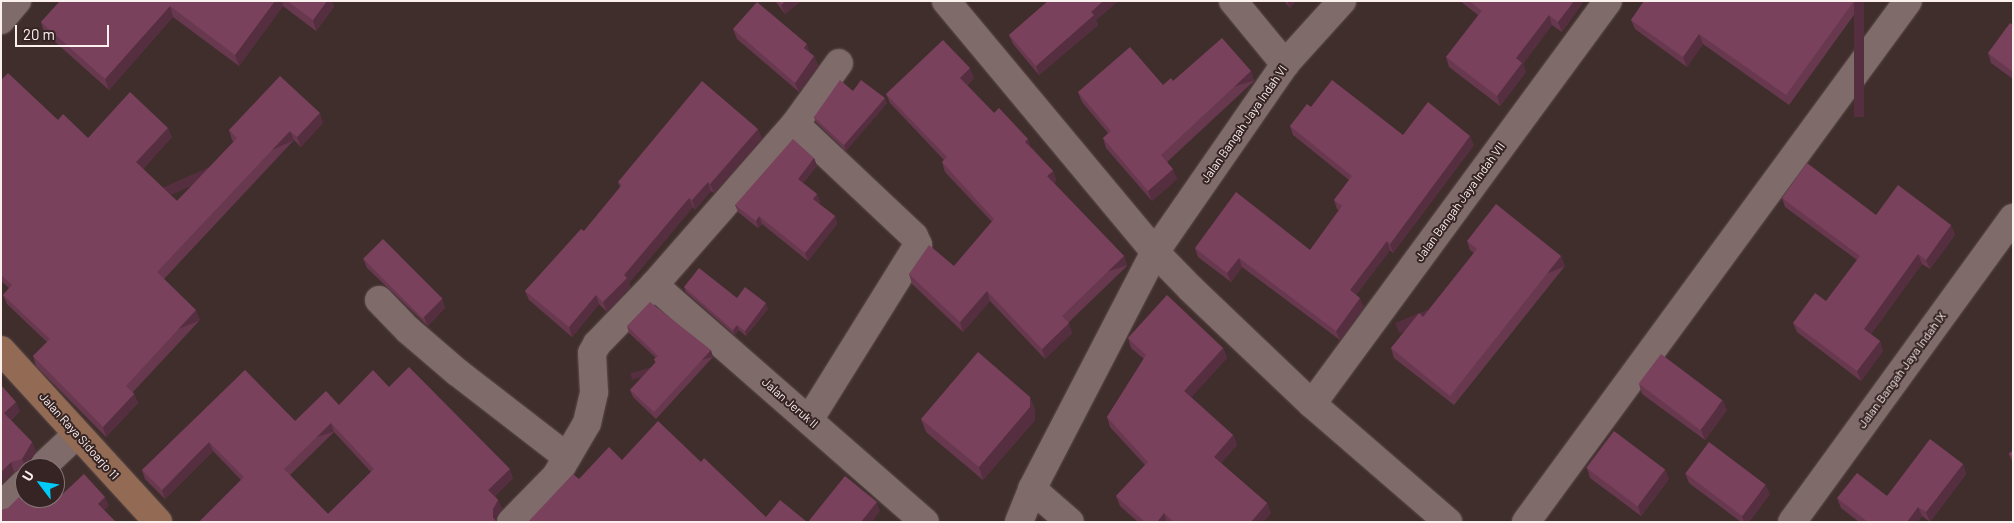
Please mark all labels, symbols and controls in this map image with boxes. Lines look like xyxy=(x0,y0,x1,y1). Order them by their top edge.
scale bar xyxy=(18,15,111,47)
text: 20 m xyxy=(23,25,55,43)
street label: Jalan Bangah Jaya Indah VI xyxy=(1198,62,1290,186)
street label: Jalan Bangah Jaya Indah VII xyxy=(1412,140,1508,264)
street label: Jalan Bangah Jaya Indah IX xyxy=(1855,309,1949,431)
street label: Jalan Jeruk II xyxy=(759,375,821,431)
street label: Jalan Raya Sidoarjo 11 xyxy=(36,390,122,482)
north arrow xyxy=(15,458,65,508)
text: U xyxy=(18,467,37,484)

